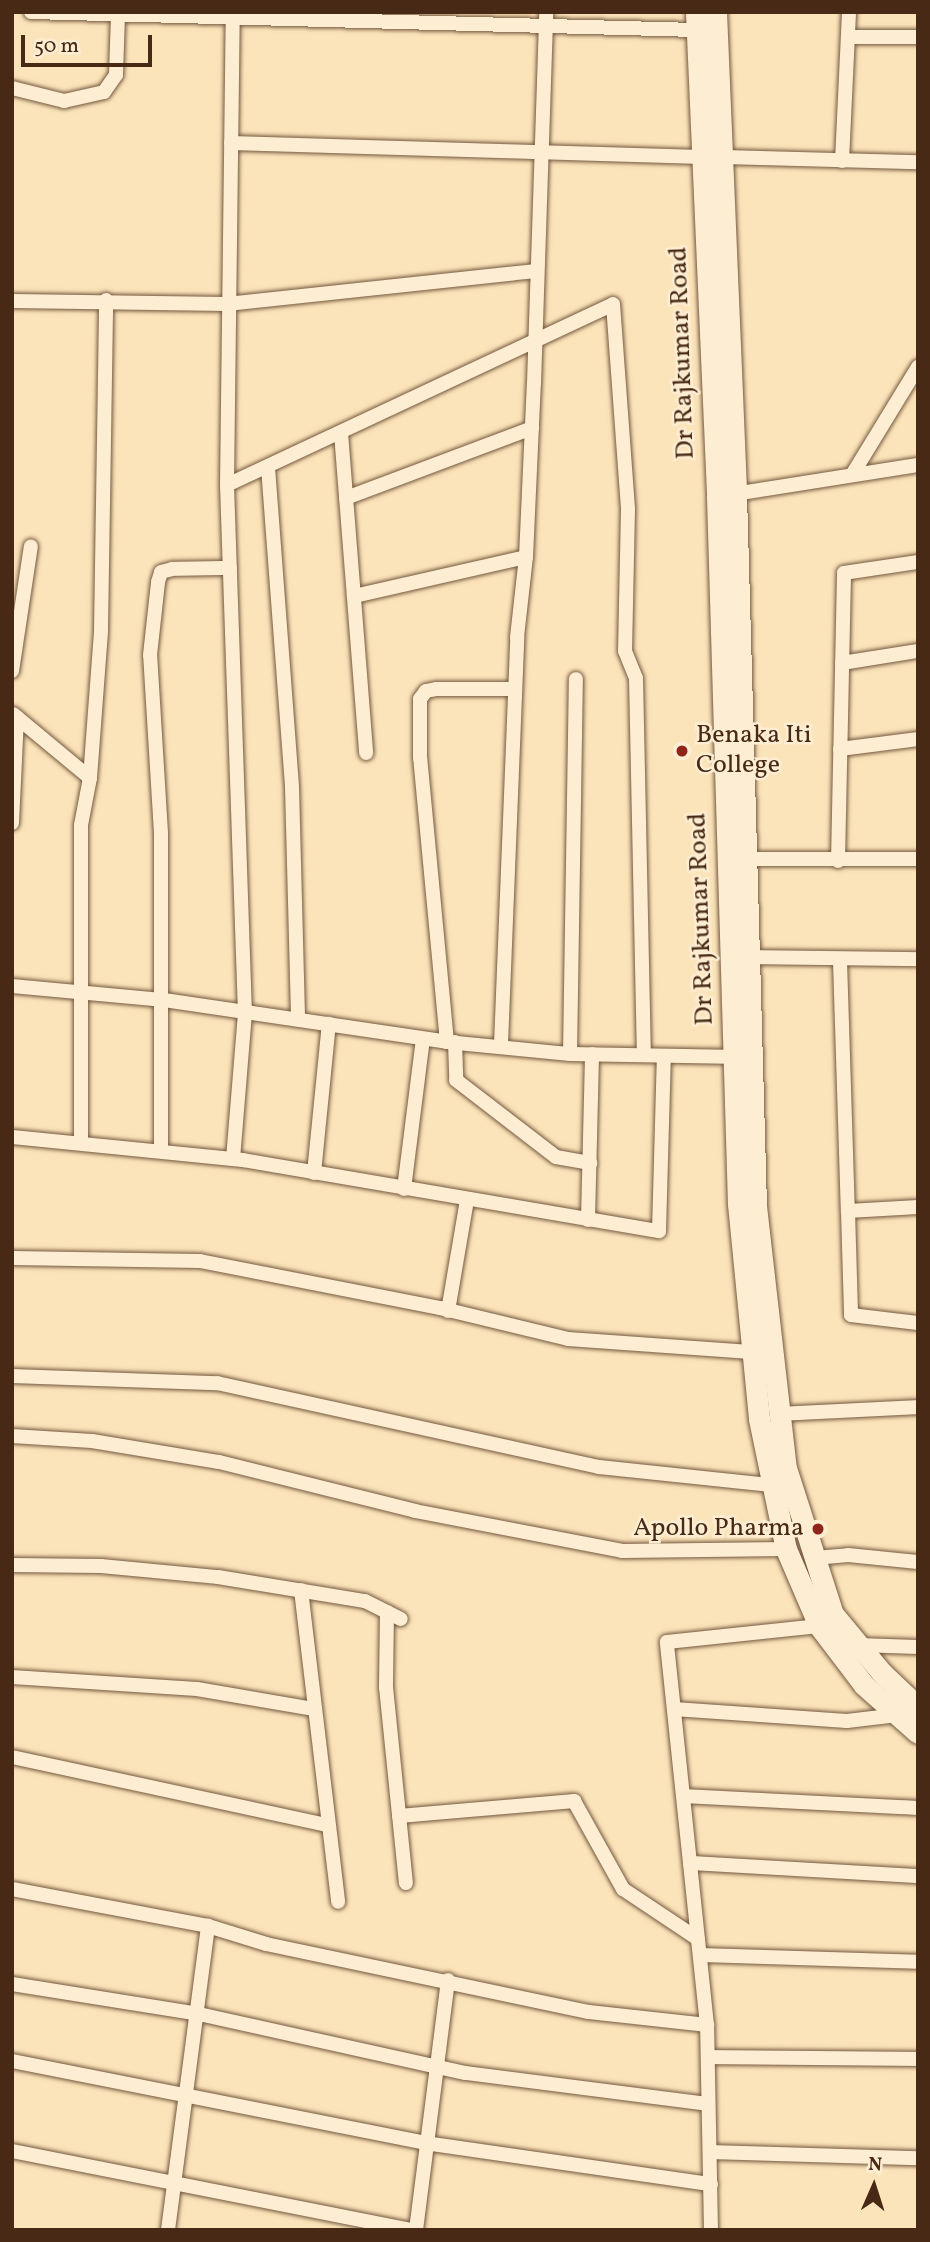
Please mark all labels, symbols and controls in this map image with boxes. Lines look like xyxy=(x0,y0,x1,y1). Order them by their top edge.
scale bar xyxy=(24,21,156,65)
text: 50 m xyxy=(34,32,79,61)
street label: Dr Rajkumar Road xyxy=(664,246,702,460)
place label: Benaka Iti College xyxy=(696,720,811,782)
marker: Benaka Iti College xyxy=(674,743,690,759)
street label: Dr Rajkumar Road xyxy=(683,812,721,1026)
place label: Apollo Pharma xyxy=(633,1513,804,1545)
marker: Apollo Pharma xyxy=(810,1521,826,1537)
north arrow xyxy=(839,2151,909,2221)
text: N xyxy=(868,2152,883,2178)

